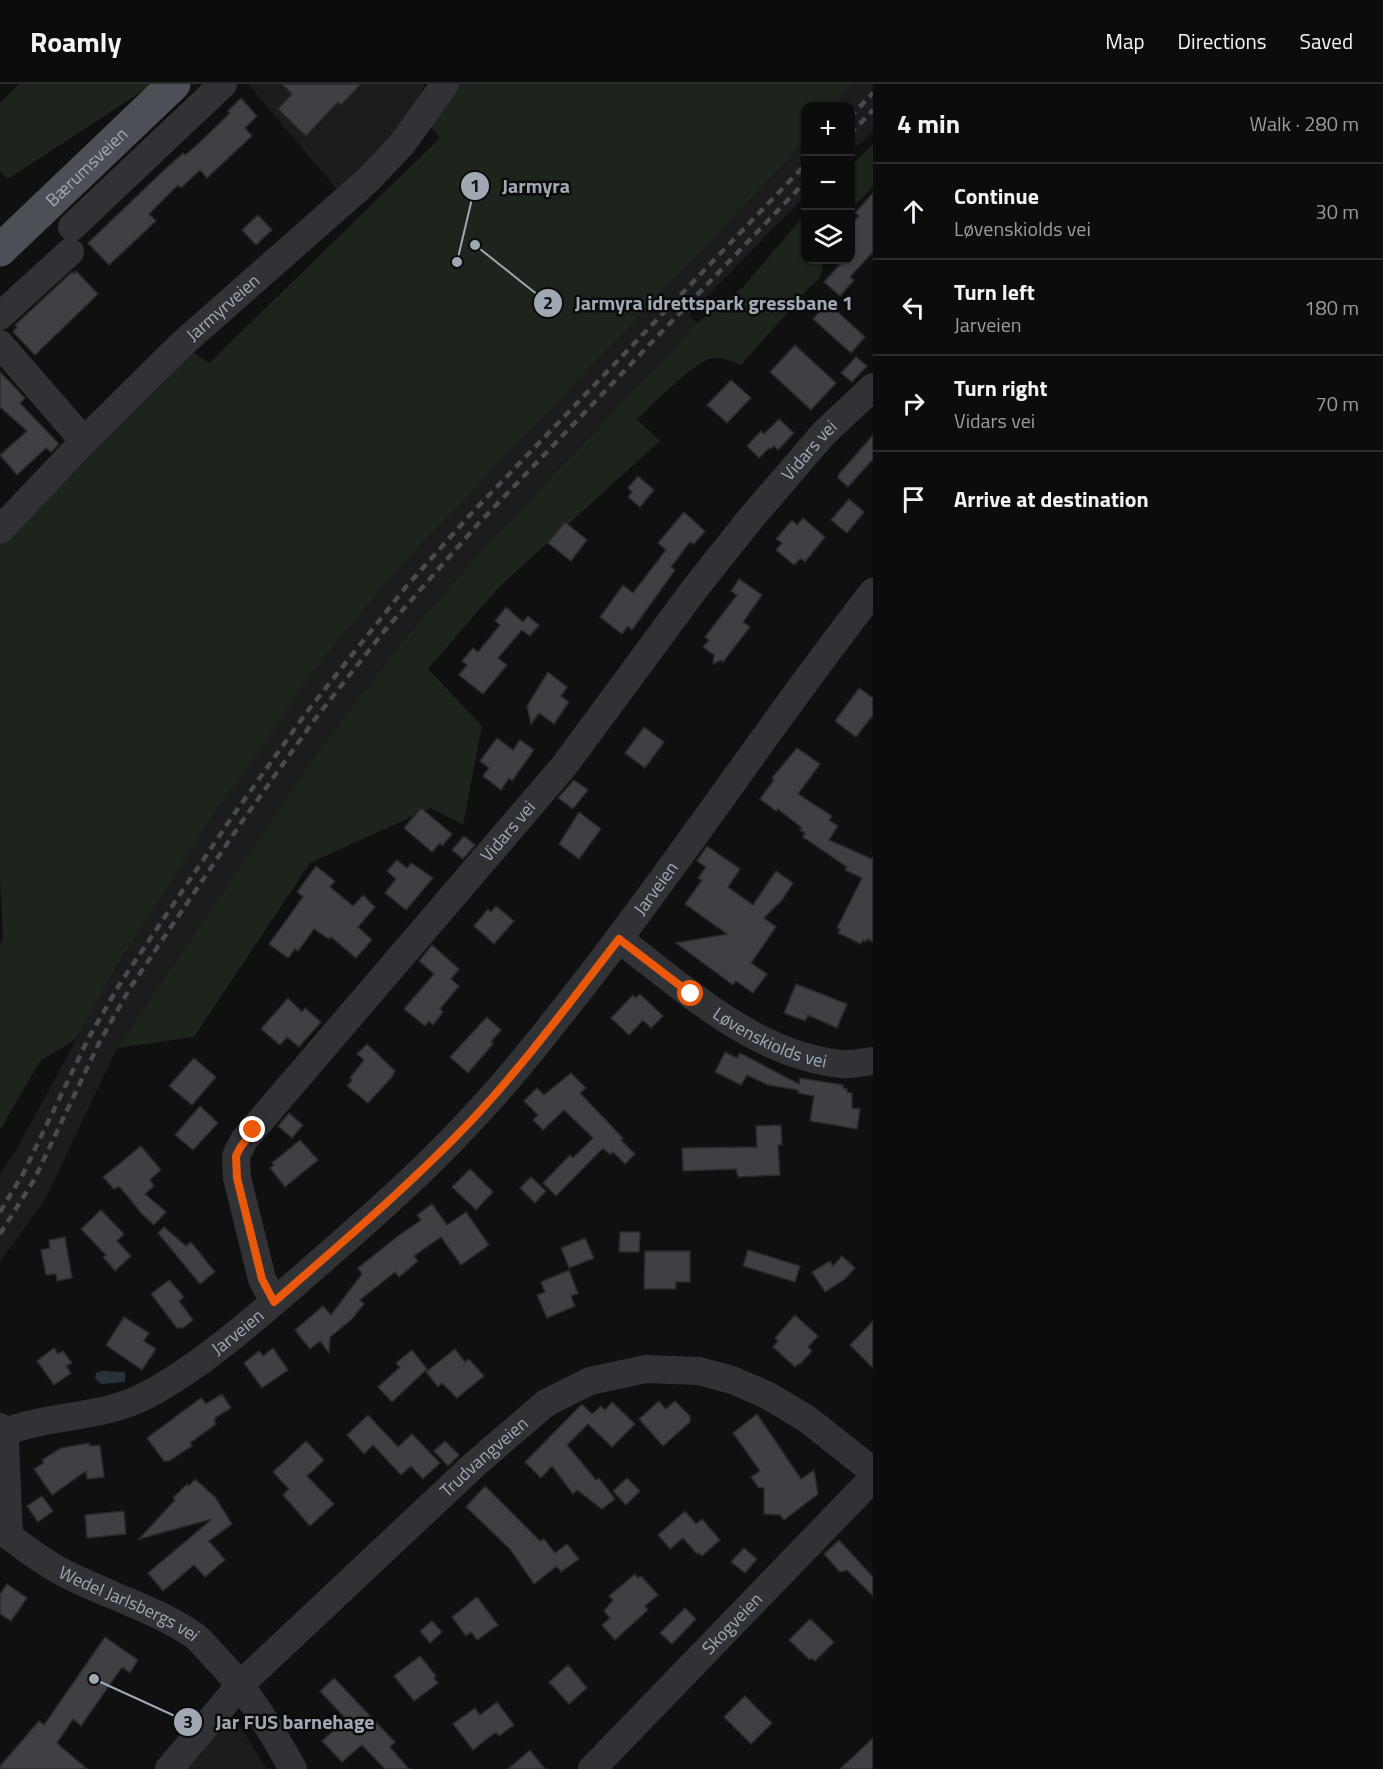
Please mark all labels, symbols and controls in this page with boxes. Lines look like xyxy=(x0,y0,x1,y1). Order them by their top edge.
text: Roamly xyxy=(30,20,121,63)
text: Map xyxy=(1105,25,1145,57)
text: Directions xyxy=(1178,25,1267,57)
text: Saved xyxy=(1300,25,1353,57)
map controls xyxy=(801,102,855,264)
button: + xyxy=(801,102,855,156)
text: 4 min xyxy=(897,104,960,143)
text: Walk · 280 m xyxy=(1250,108,1359,139)
street label: Bærumsveien xyxy=(39,121,134,213)
button: − xyxy=(801,156,855,210)
callout: Jarmyra xyxy=(460,167,582,205)
text: Jarmyra xyxy=(502,170,570,201)
text: 1 xyxy=(470,172,480,199)
text: Continue xyxy=(954,179,1039,213)
icon: ahead xyxy=(897,195,930,228)
text: 30 m xyxy=(1315,196,1359,227)
button: layers xyxy=(801,210,855,264)
text: Løvenskiolds vei xyxy=(954,213,1091,244)
street label: Jarmyrveien xyxy=(180,267,266,348)
text: Turn left xyxy=(954,275,1035,309)
callout: Jarmyra idrettspark gressbane 1 xyxy=(533,284,865,322)
text: Jarmyra idrettspark gressbane 1 xyxy=(575,287,853,318)
text: 2 xyxy=(543,289,553,316)
icon: left xyxy=(897,291,930,324)
text: 180 m xyxy=(1304,292,1359,323)
text: Jarveien xyxy=(954,309,1021,340)
text: Turn right xyxy=(954,371,1048,405)
icon: right xyxy=(897,387,930,420)
text: 70 m xyxy=(1315,388,1359,419)
text: Vidars vei xyxy=(954,405,1035,436)
street label: Vidars vei xyxy=(775,413,843,487)
text: Arrive at destination xyxy=(954,482,1149,516)
icon: arrive xyxy=(897,483,930,516)
street label: Vidars vei xyxy=(474,795,542,868)
street label: Jarveien xyxy=(627,856,684,921)
route start xyxy=(677,980,703,1006)
street label: Løvenskiolds vei xyxy=(708,1000,829,1075)
route end xyxy=(239,1116,265,1142)
street label: Jarveien xyxy=(205,1302,270,1361)
street label: Trudvangveien xyxy=(434,1410,534,1503)
street label: Wedel Jarlsbergs vei xyxy=(54,1559,206,1647)
street label: Skogveien xyxy=(695,1586,768,1661)
callout: Jar FUS barnehage xyxy=(173,1703,386,1741)
text: Jar FUS barnehage xyxy=(215,1706,375,1737)
text: 3 xyxy=(183,1708,193,1735)

